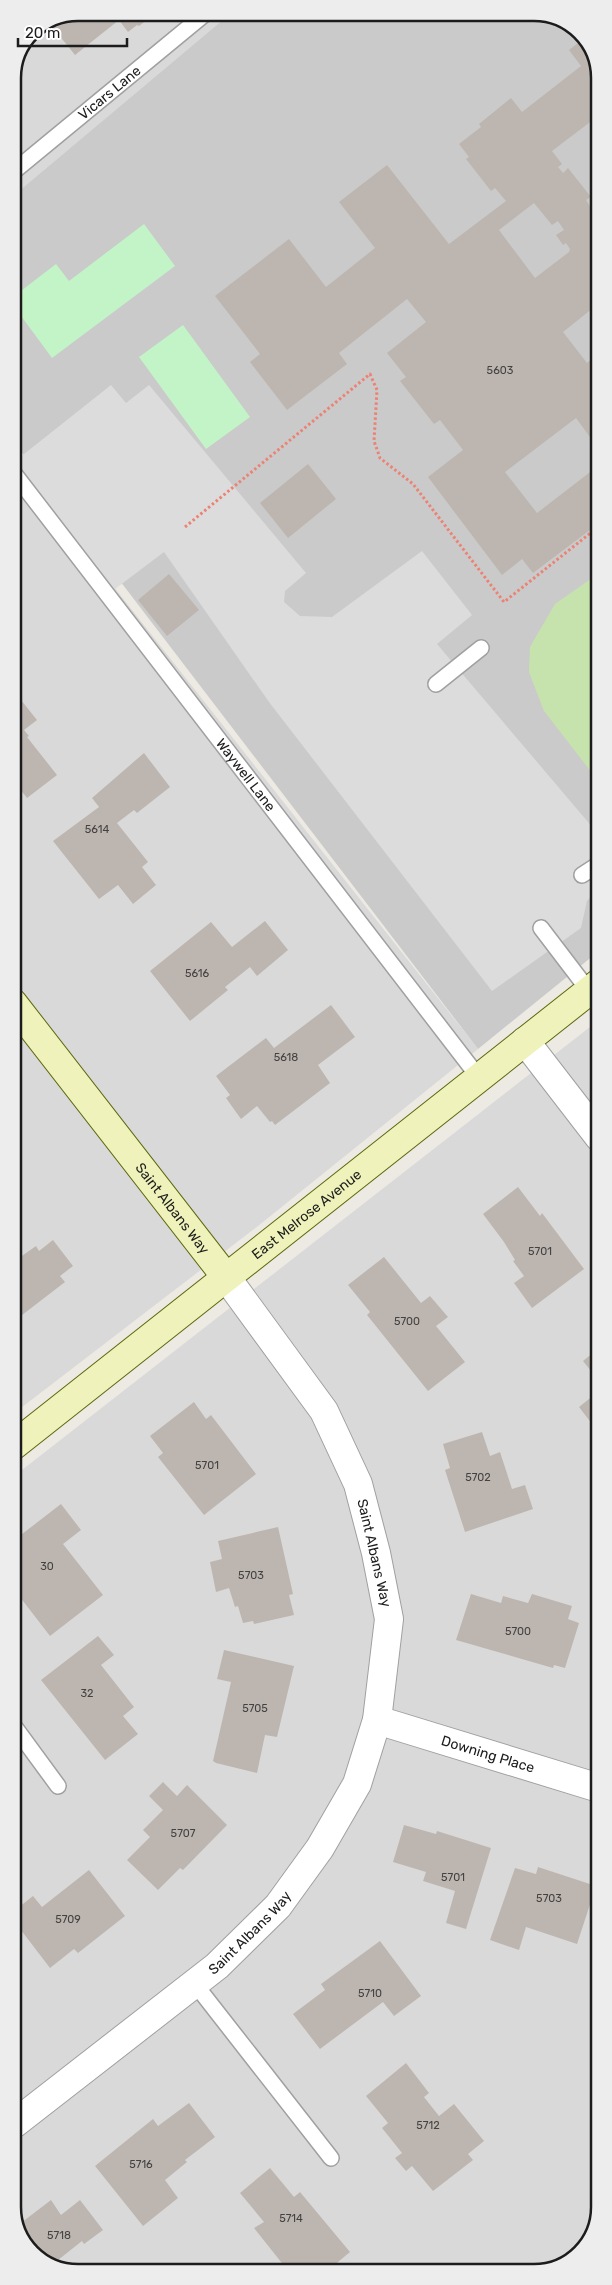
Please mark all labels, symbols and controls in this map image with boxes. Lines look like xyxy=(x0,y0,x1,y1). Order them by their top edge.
scale bar xyxy=(18,15,126,47)
text: 20 m xyxy=(25,24,60,42)
street label: Vicars Lane xyxy=(75,62,144,123)
house number: 5603 xyxy=(487,364,514,377)
street label: Waywell Lane xyxy=(213,735,279,815)
house number: 5614 xyxy=(85,823,109,836)
house number: 5616 xyxy=(185,967,209,980)
house number: 5618 xyxy=(274,1051,298,1064)
street label: Saint Albans Way xyxy=(132,1159,213,1257)
street label: East Melrose Avenue xyxy=(248,1166,365,1263)
house number: 5701 xyxy=(528,1245,552,1258)
house number: 5700 xyxy=(394,1315,420,1328)
house number: 5701 xyxy=(195,1459,219,1472)
house number: 5702 xyxy=(465,1471,491,1484)
street label: Saint Albans Way xyxy=(353,1497,395,1609)
house number: 30 xyxy=(40,1560,54,1573)
house number: 5703 xyxy=(238,1569,264,1582)
house number: 5700 xyxy=(505,1625,531,1638)
house number: 32 xyxy=(80,1687,94,1700)
house number: 5705 xyxy=(242,1702,268,1715)
street label: Downing Place xyxy=(439,1732,537,1776)
house number: 5707 xyxy=(171,1827,196,1840)
house number: 5701 xyxy=(441,1871,465,1884)
street label: Saint Albans Way xyxy=(205,1887,295,1978)
house number: 5703 xyxy=(536,1892,562,1905)
house number: 5709 xyxy=(55,1913,81,1926)
house number: 5710 xyxy=(358,1987,382,2000)
house number: 5712 xyxy=(416,2119,440,2132)
house number: 5716 xyxy=(129,2158,153,2171)
house number: 5714 xyxy=(279,2212,303,2225)
house number: 5718 xyxy=(47,2229,71,2242)

